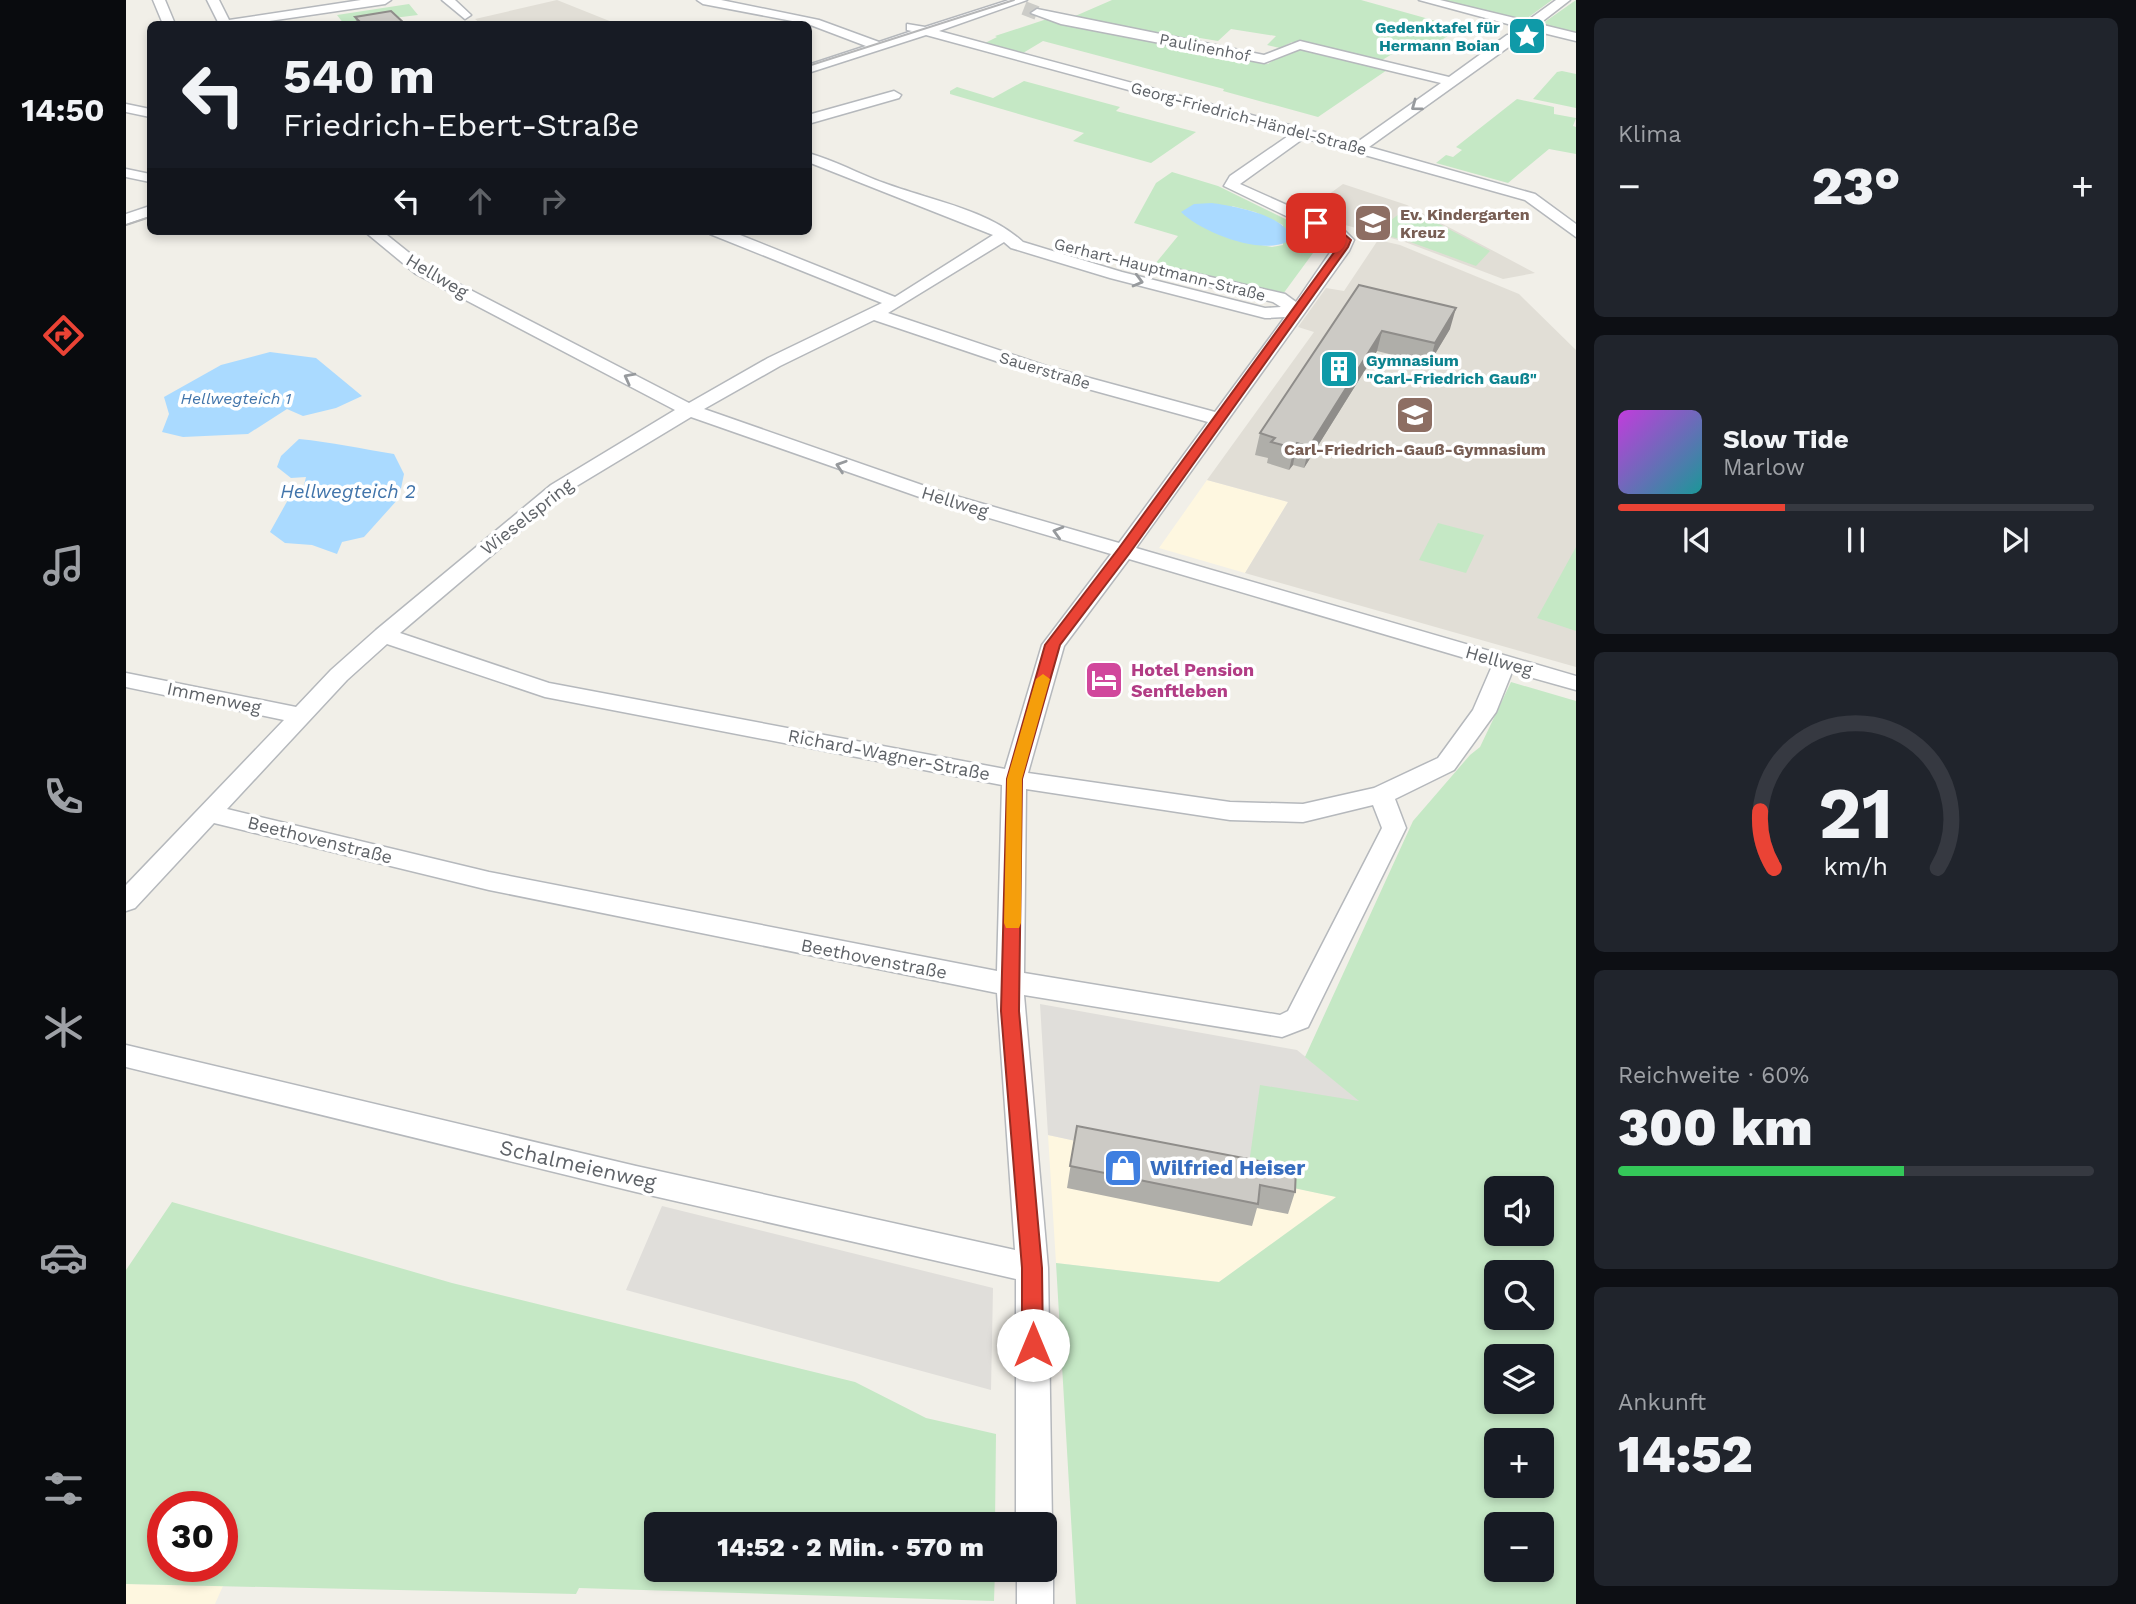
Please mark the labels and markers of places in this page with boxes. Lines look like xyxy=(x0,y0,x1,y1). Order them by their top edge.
place icon: Gedenktafel für Hermann Boian xyxy=(1506,15,1548,57)
place label: Gedenktafel für Hermann Boian xyxy=(1375,18,1500,55)
pin xyxy=(1286,193,1346,253)
school or university icon: Ev. Kindergarten Kreuz xyxy=(1352,202,1394,244)
place label: Ev. Kindergarten Kreuz xyxy=(1400,205,1530,242)
building icon: Gymnasium "Carl-Friedrich Gauß" xyxy=(1318,348,1360,390)
place label: Gymnasium "Carl-Friedrich Gauß" xyxy=(1366,351,1537,388)
school or university icon: Carl-Friedrich-Gauß-Gymnasium xyxy=(1394,394,1436,436)
place label: Carl-Friedrich-Gauß-Gymnasium xyxy=(1284,440,1546,459)
hotel icon: Hotel Pension Senftleben xyxy=(1083,659,1125,701)
place label: Hotel Pension Senftleben xyxy=(1131,659,1254,701)
shop icon: Wilfried Heiser xyxy=(1102,1147,1144,1189)
place label: Wilfried Heiser xyxy=(1150,1155,1305,1180)

